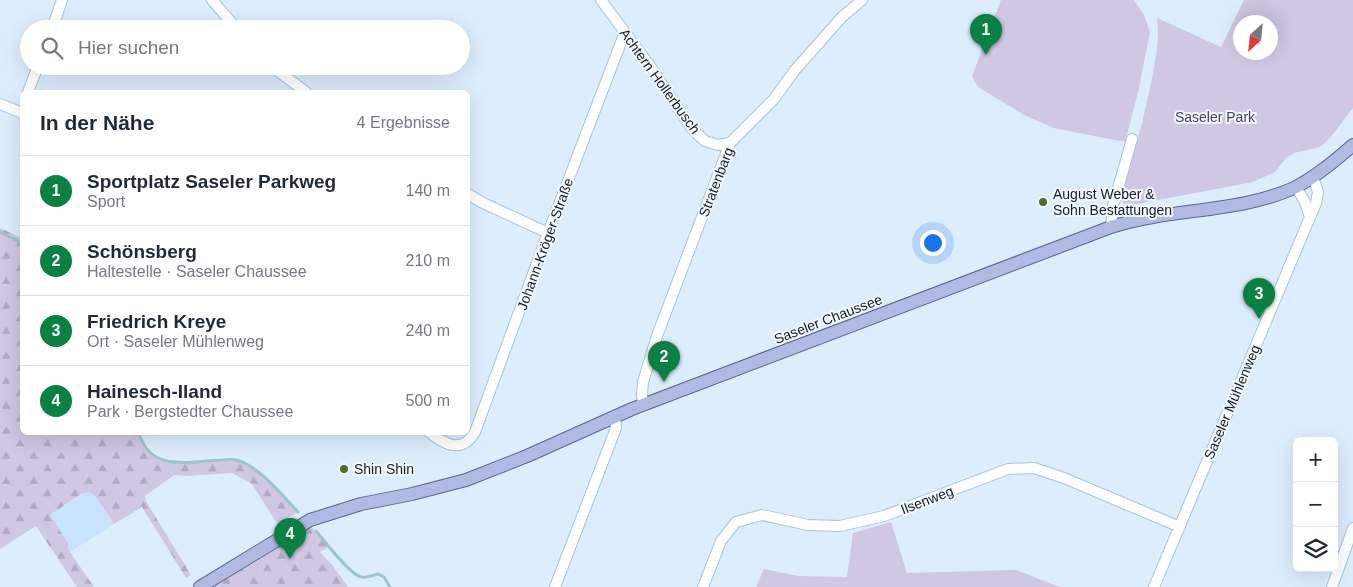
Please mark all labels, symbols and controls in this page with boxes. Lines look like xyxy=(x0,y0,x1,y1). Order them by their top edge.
pin: 1 xyxy=(970,14,1002,55)
north arrow xyxy=(1233,15,1278,60)
search box xyxy=(20,20,470,75)
street label: Achtern Hollerbusch xyxy=(616,25,704,137)
icon: search xyxy=(38,34,66,62)
text: Hier suchen xyxy=(78,37,179,58)
park label: Saseler Park xyxy=(1175,109,1256,125)
text: In der Nähe xyxy=(40,111,154,134)
text: 4 Ergebnisse xyxy=(357,114,450,131)
street label: Stratenbarg xyxy=(695,145,737,219)
text: Sportplatz Saseler Parkweg xyxy=(87,171,336,192)
street label: Johann-Kröger-Straße xyxy=(514,176,576,312)
text: 1 xyxy=(52,182,60,199)
text: 140 m xyxy=(406,182,450,199)
place label: August Weber & Sohn Bestattungen xyxy=(1053,186,1172,218)
text: Sport xyxy=(87,193,125,210)
marker: August Weber & Sohn Bestattungen xyxy=(1037,196,1049,208)
your location xyxy=(920,230,946,256)
text: Schönsberg xyxy=(87,241,197,262)
text: 2 xyxy=(52,252,60,269)
text: 210 m xyxy=(406,252,450,269)
text: Haltestelle · Saseler Chaussee xyxy=(87,263,307,280)
pin: 3 xyxy=(1243,278,1275,319)
street label: Saseler Chaussee xyxy=(772,291,884,347)
text: Friedrich Kreye xyxy=(87,311,226,332)
text: 3 xyxy=(52,322,60,339)
text: 240 m xyxy=(406,322,450,339)
text: Ort · Saseler Mühlenweg xyxy=(87,333,264,350)
pin: 2 xyxy=(648,341,680,382)
street label: Saseler Mühlenweg xyxy=(1201,342,1263,462)
text: Hainesch-Iland xyxy=(87,381,222,402)
text: 4 xyxy=(52,392,60,409)
text: 500 m xyxy=(406,392,450,409)
text: Park · Bergstedter Chaussee xyxy=(87,403,293,420)
map controls xyxy=(1293,437,1338,572)
button: + xyxy=(1293,437,1338,482)
place label: Shin Shin xyxy=(354,461,414,477)
marker: Shin Shin xyxy=(338,463,350,475)
button: − xyxy=(1293,482,1338,527)
street label: Ilsenweg xyxy=(898,483,956,517)
pin: 4 xyxy=(274,518,306,559)
button: layers xyxy=(1293,527,1338,572)

